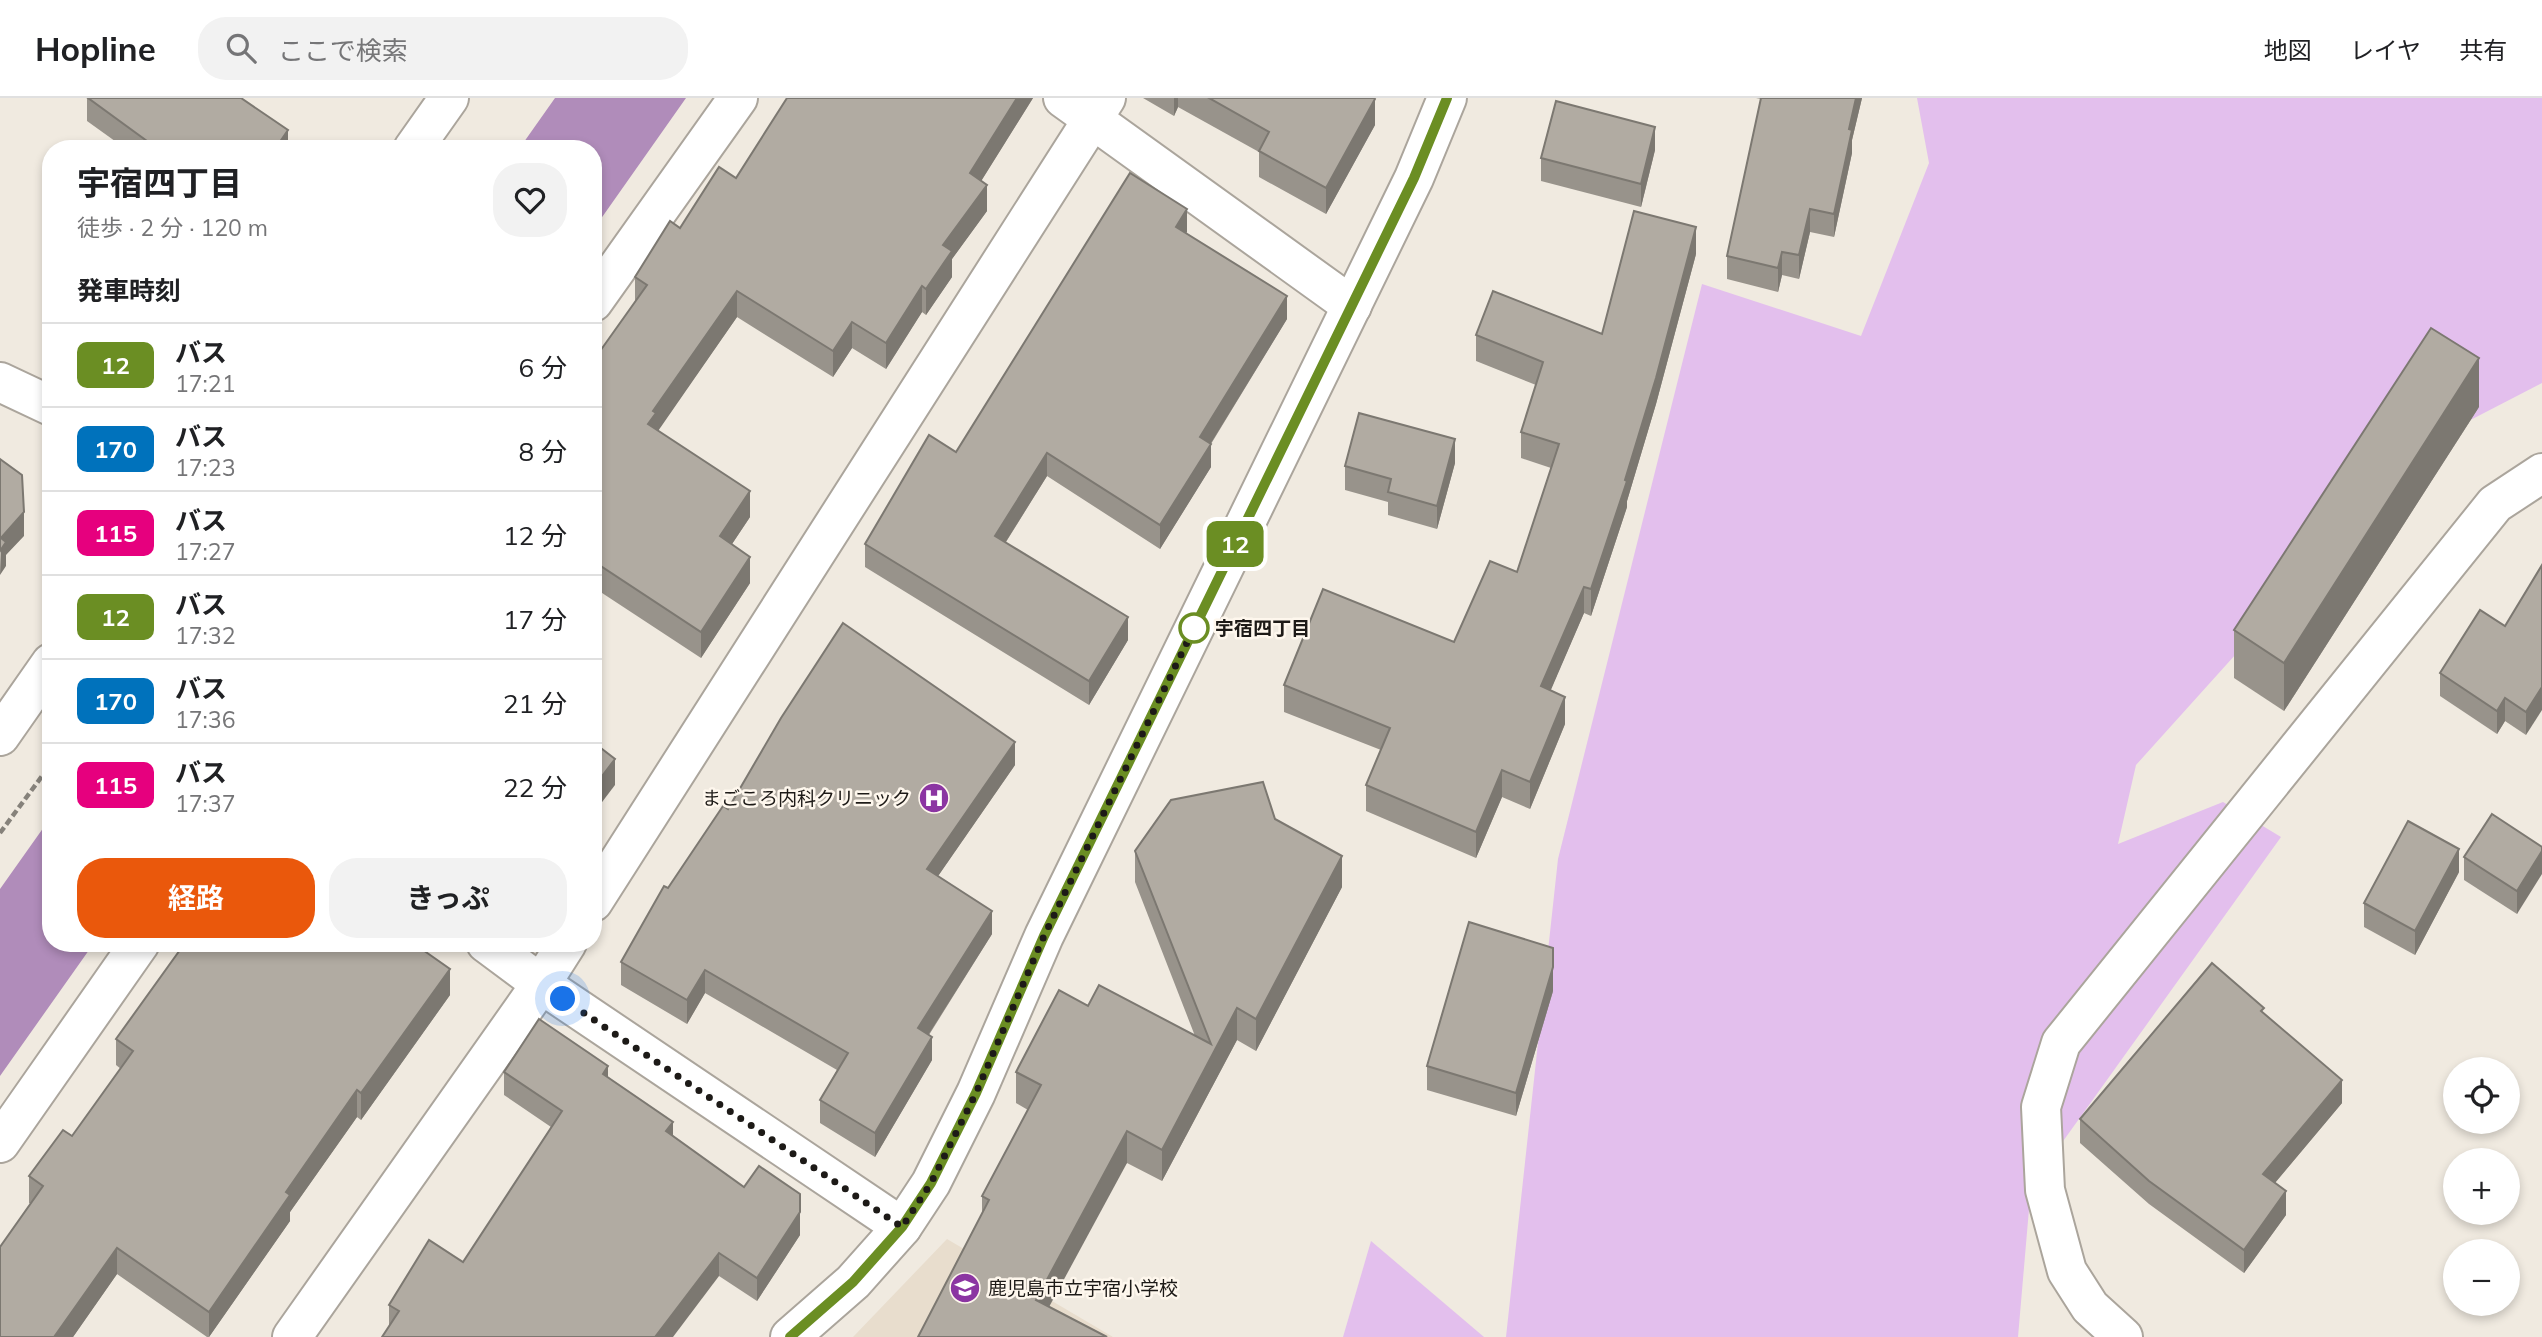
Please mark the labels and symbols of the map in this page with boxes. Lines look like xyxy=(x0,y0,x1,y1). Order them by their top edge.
line badge: 12 xyxy=(1204,521,1266,567)
marker: 宇宿四丁目 xyxy=(1179,613,1209,643)
place label: 宇宿四丁目 xyxy=(1215,616,1310,640)
hospital icon: まごころ内科クリニック xyxy=(917,781,951,815)
place label: まごころ内科クリニック xyxy=(702,786,911,810)
your location xyxy=(545,981,580,1016)
school or university icon: 鹿児島市立宇宿小学校 xyxy=(948,1271,982,1305)
place label: 鹿児島市立宇宿小学校 xyxy=(988,1276,1178,1300)

